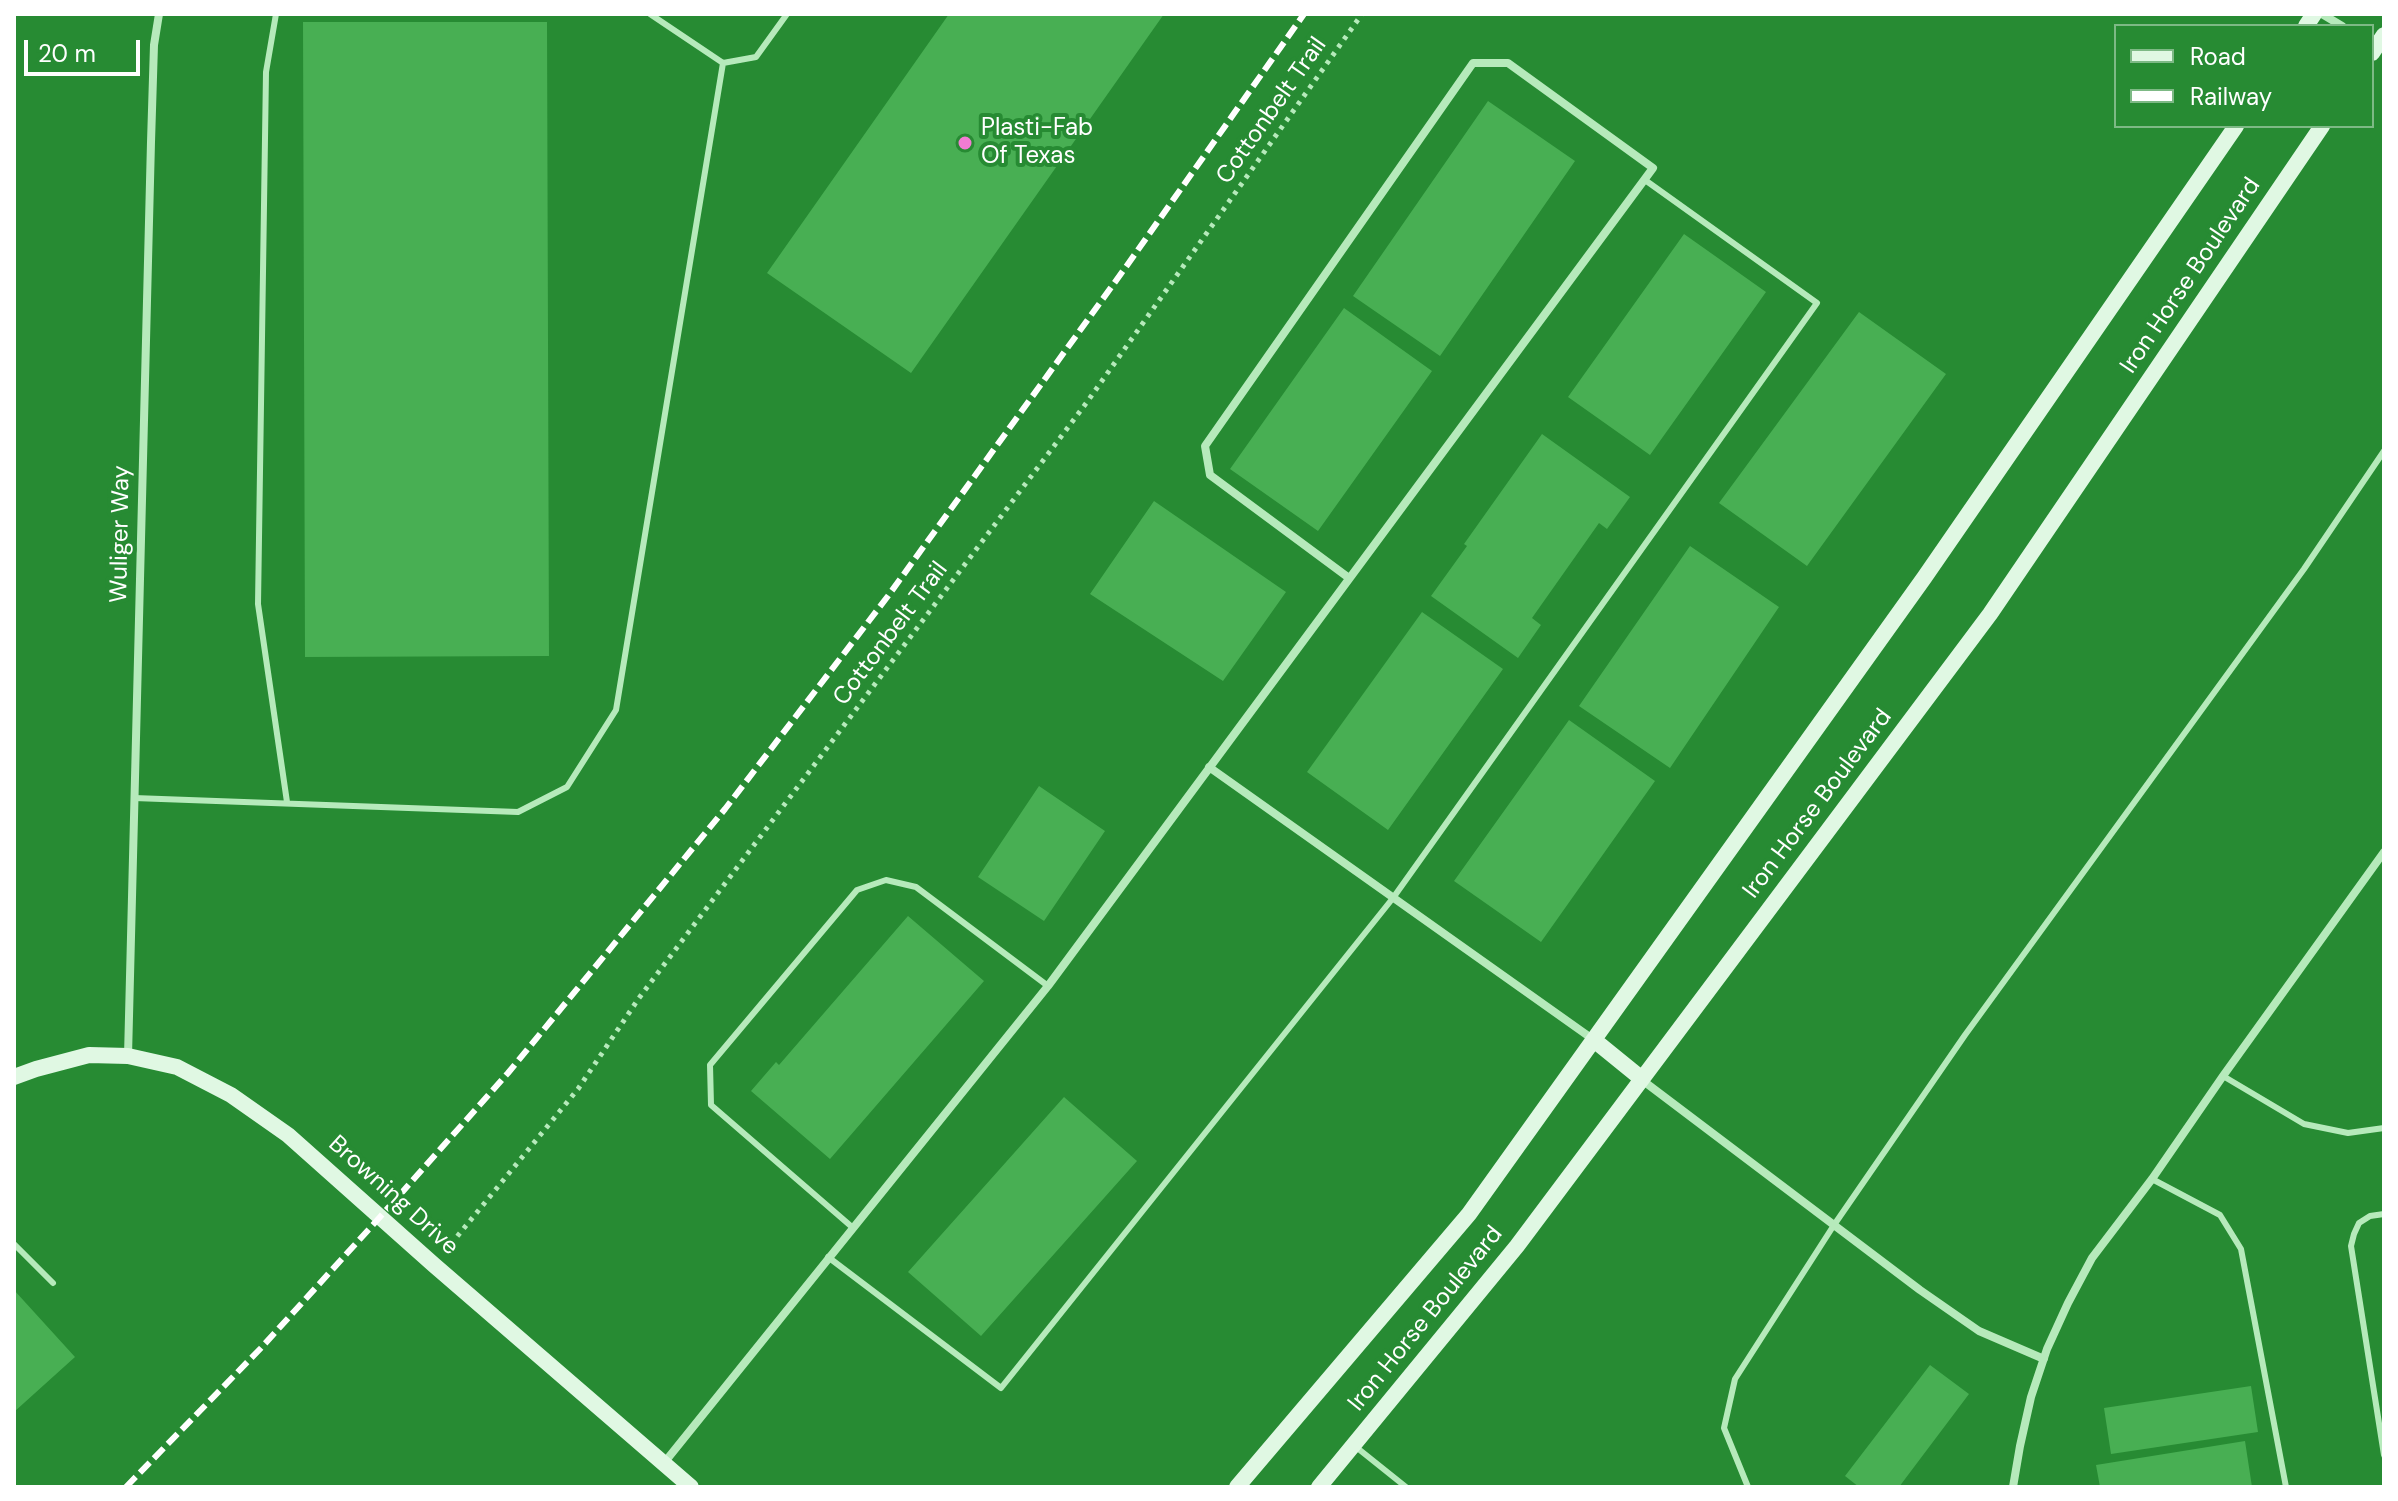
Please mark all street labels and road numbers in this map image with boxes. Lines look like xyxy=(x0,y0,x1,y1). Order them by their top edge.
street label: Cottonbelt Trail xyxy=(1211,32,1333,190)
street label: Iron Horse Boulevard xyxy=(2115,173,2267,379)
street label: Wuliger Way xyxy=(105,465,137,603)
street label: Cottonbelt Trail xyxy=(828,556,954,712)
street label: Iron Horse Boulevard xyxy=(1737,704,1899,904)
street label: Browning Drive xyxy=(322,1130,464,1262)
street label: Iron Horse Boulevard xyxy=(1343,1221,1509,1417)

